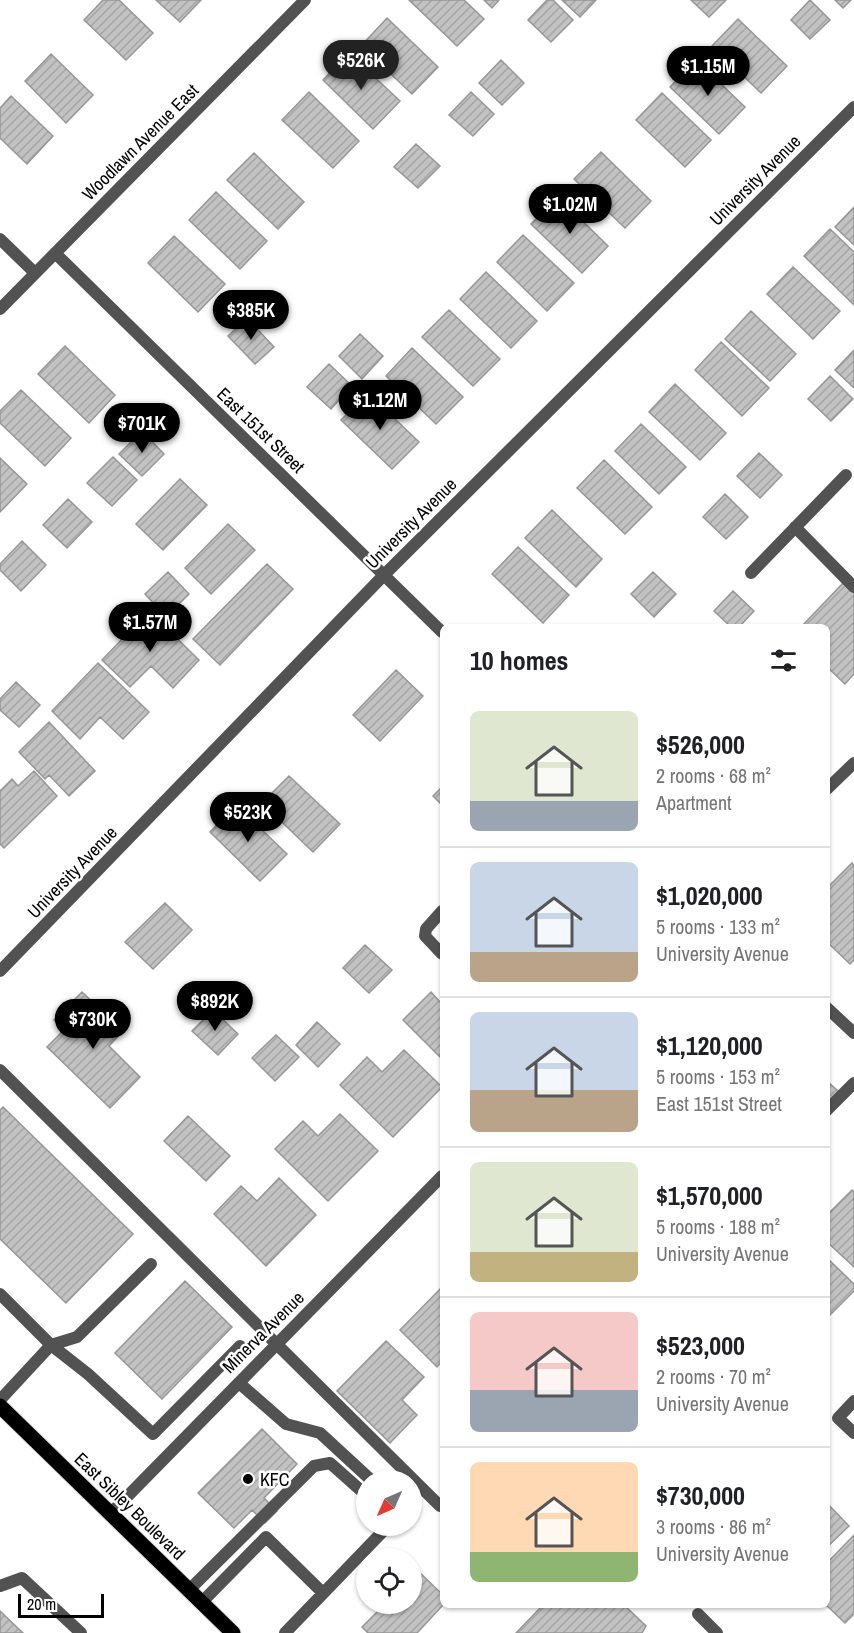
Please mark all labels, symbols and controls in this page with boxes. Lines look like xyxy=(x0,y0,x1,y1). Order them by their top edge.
pin: $526K xyxy=(319,40,403,91)
text: $526K xyxy=(337,46,385,73)
pin: $1.15M xyxy=(659,46,757,97)
text: $1.15M xyxy=(681,52,735,79)
street label: Woodlawn Avenue East xyxy=(76,78,204,206)
street label: University Avenue xyxy=(704,129,806,231)
pin: $1.02M xyxy=(521,184,619,235)
text: $1.02M xyxy=(543,190,597,217)
pin: $385K xyxy=(209,290,293,341)
text: $385K xyxy=(227,296,275,323)
pin: $1.12M xyxy=(331,380,429,431)
street label: East 151st Street xyxy=(212,382,310,478)
text: $1.12M xyxy=(353,386,407,413)
pin: $701K xyxy=(100,403,184,454)
text: $701K xyxy=(118,409,166,436)
street label: University Avenue xyxy=(360,472,462,574)
pin: $1.57M xyxy=(101,602,199,653)
text: $1.57M xyxy=(123,608,177,635)
text: 10 homes xyxy=(470,643,568,678)
icon: filters xyxy=(767,644,800,677)
text: $526,000 xyxy=(656,727,745,762)
icon: home xyxy=(518,735,590,807)
text: 2 rooms · 68 m² xyxy=(656,762,771,789)
text: Apartment xyxy=(656,789,732,816)
pin: $523K xyxy=(206,792,290,843)
text: $523K xyxy=(224,798,272,825)
street label: University Avenue xyxy=(21,820,123,924)
text: $1,020,000 xyxy=(656,878,763,913)
icon: home xyxy=(518,886,590,958)
text: 5 rooms · 133 m² xyxy=(656,913,780,940)
text: University Avenue xyxy=(656,940,789,967)
pin: $892K xyxy=(173,981,257,1032)
text: $892K xyxy=(191,987,239,1014)
pin: $730K xyxy=(51,999,135,1050)
text: $730K xyxy=(69,1005,117,1032)
text: $1,120,000 xyxy=(656,1028,763,1063)
icon: home xyxy=(518,1036,590,1108)
text: 5 rooms · 153 m² xyxy=(656,1063,780,1090)
text: East 151st Street xyxy=(656,1090,782,1117)
text: $1,570,000 xyxy=(656,1178,763,1213)
icon: home xyxy=(518,1186,590,1258)
text: 5 rooms · 188 m² xyxy=(656,1213,780,1240)
text: University Avenue xyxy=(656,1240,789,1267)
street label: Minerva Avenue xyxy=(217,1286,309,1378)
text: $523,000 xyxy=(656,1328,745,1363)
icon: home xyxy=(518,1336,590,1408)
text: 2 rooms · 70 m² xyxy=(656,1363,771,1390)
text: University Avenue xyxy=(656,1390,789,1417)
street label: East Sibley Boulevard xyxy=(69,1447,191,1565)
place label: KFC xyxy=(260,1467,290,1492)
north arrow xyxy=(356,1470,422,1536)
map controls xyxy=(356,1470,422,1614)
marker: KFC xyxy=(241,1472,255,1486)
text: $730,000 xyxy=(656,1478,745,1513)
icon: home xyxy=(518,1486,590,1558)
text: 3 rooms · 86 m² xyxy=(656,1513,771,1540)
text: University Avenue xyxy=(656,1540,789,1567)
button: locate xyxy=(356,1548,422,1614)
scale bar xyxy=(18,1591,104,1618)
text: 20 m xyxy=(27,1593,56,1615)

